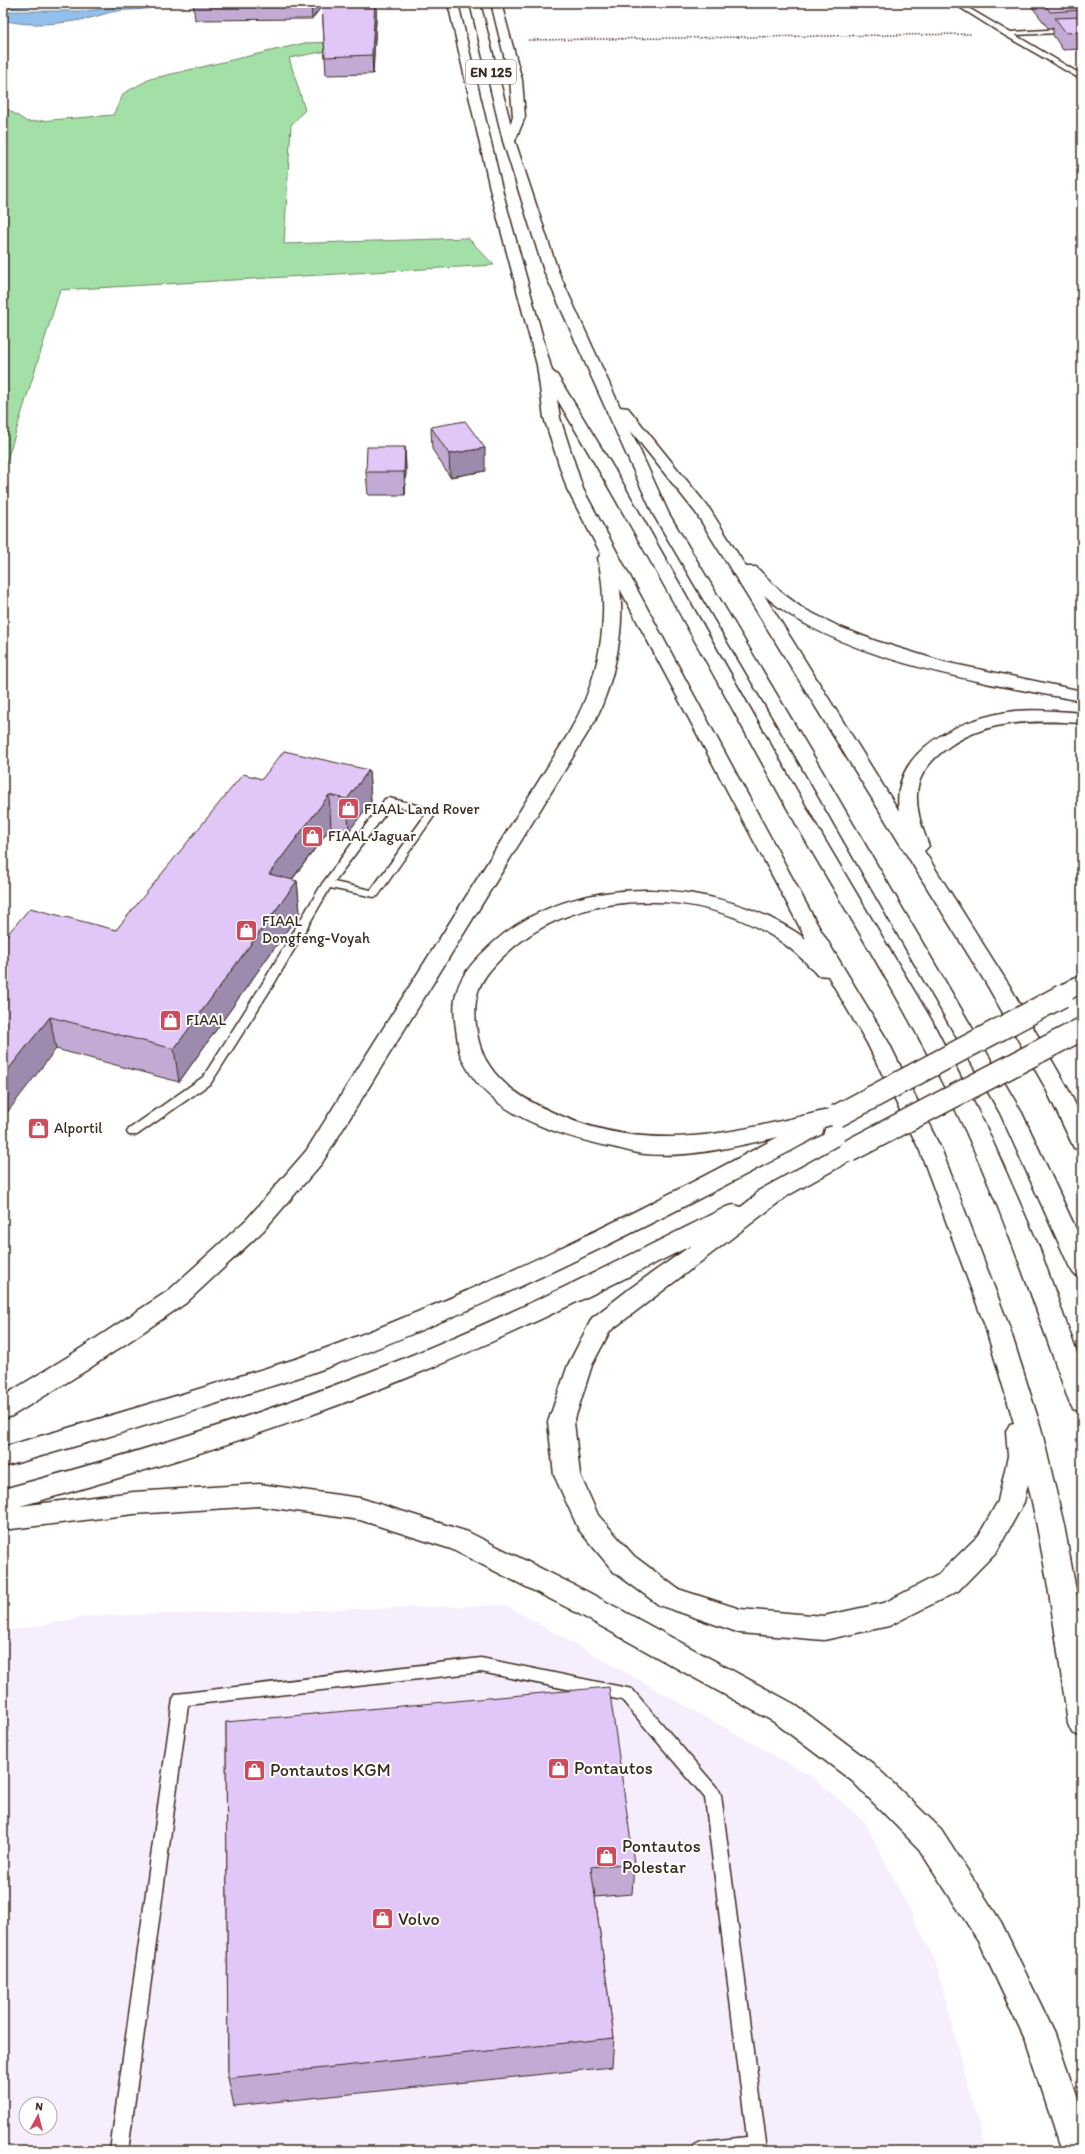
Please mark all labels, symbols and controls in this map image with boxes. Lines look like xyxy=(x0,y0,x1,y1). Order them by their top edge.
road number: EN 125 xyxy=(466,60,516,84)
shop icon: FIAAL Land Rover xyxy=(335,796,361,822)
place label: FIAAL Land Rover xyxy=(364,800,480,818)
shop icon: FIAAL Jaguar xyxy=(300,823,326,849)
place label: FIAAL Jaguar xyxy=(328,827,416,845)
place label: FIAAL Dongfeng-Voyah xyxy=(262,912,370,947)
shop icon: FIAAL Dongfeng-Voyah xyxy=(234,917,260,943)
shop icon: FIAAL xyxy=(157,1007,183,1033)
place label: FIAAL xyxy=(186,1011,226,1029)
shop icon: Alportil xyxy=(25,1115,51,1141)
place label: Alportil xyxy=(54,1119,103,1137)
shop icon: Pontautos xyxy=(546,1755,572,1781)
shop icon: Pontautos KGM xyxy=(242,1757,268,1783)
place label: Pontautos xyxy=(574,1757,653,1779)
place label: Pontautos KGM xyxy=(270,1759,391,1781)
place label: Pontautos Polestar xyxy=(622,1835,701,1878)
shop icon: Pontautos Polestar xyxy=(594,1843,620,1869)
shop icon: Volvo xyxy=(369,1906,395,1932)
place label: Volvo xyxy=(398,1908,440,1930)
north arrow xyxy=(18,2096,58,2136)
text: N xyxy=(35,2100,44,2113)

